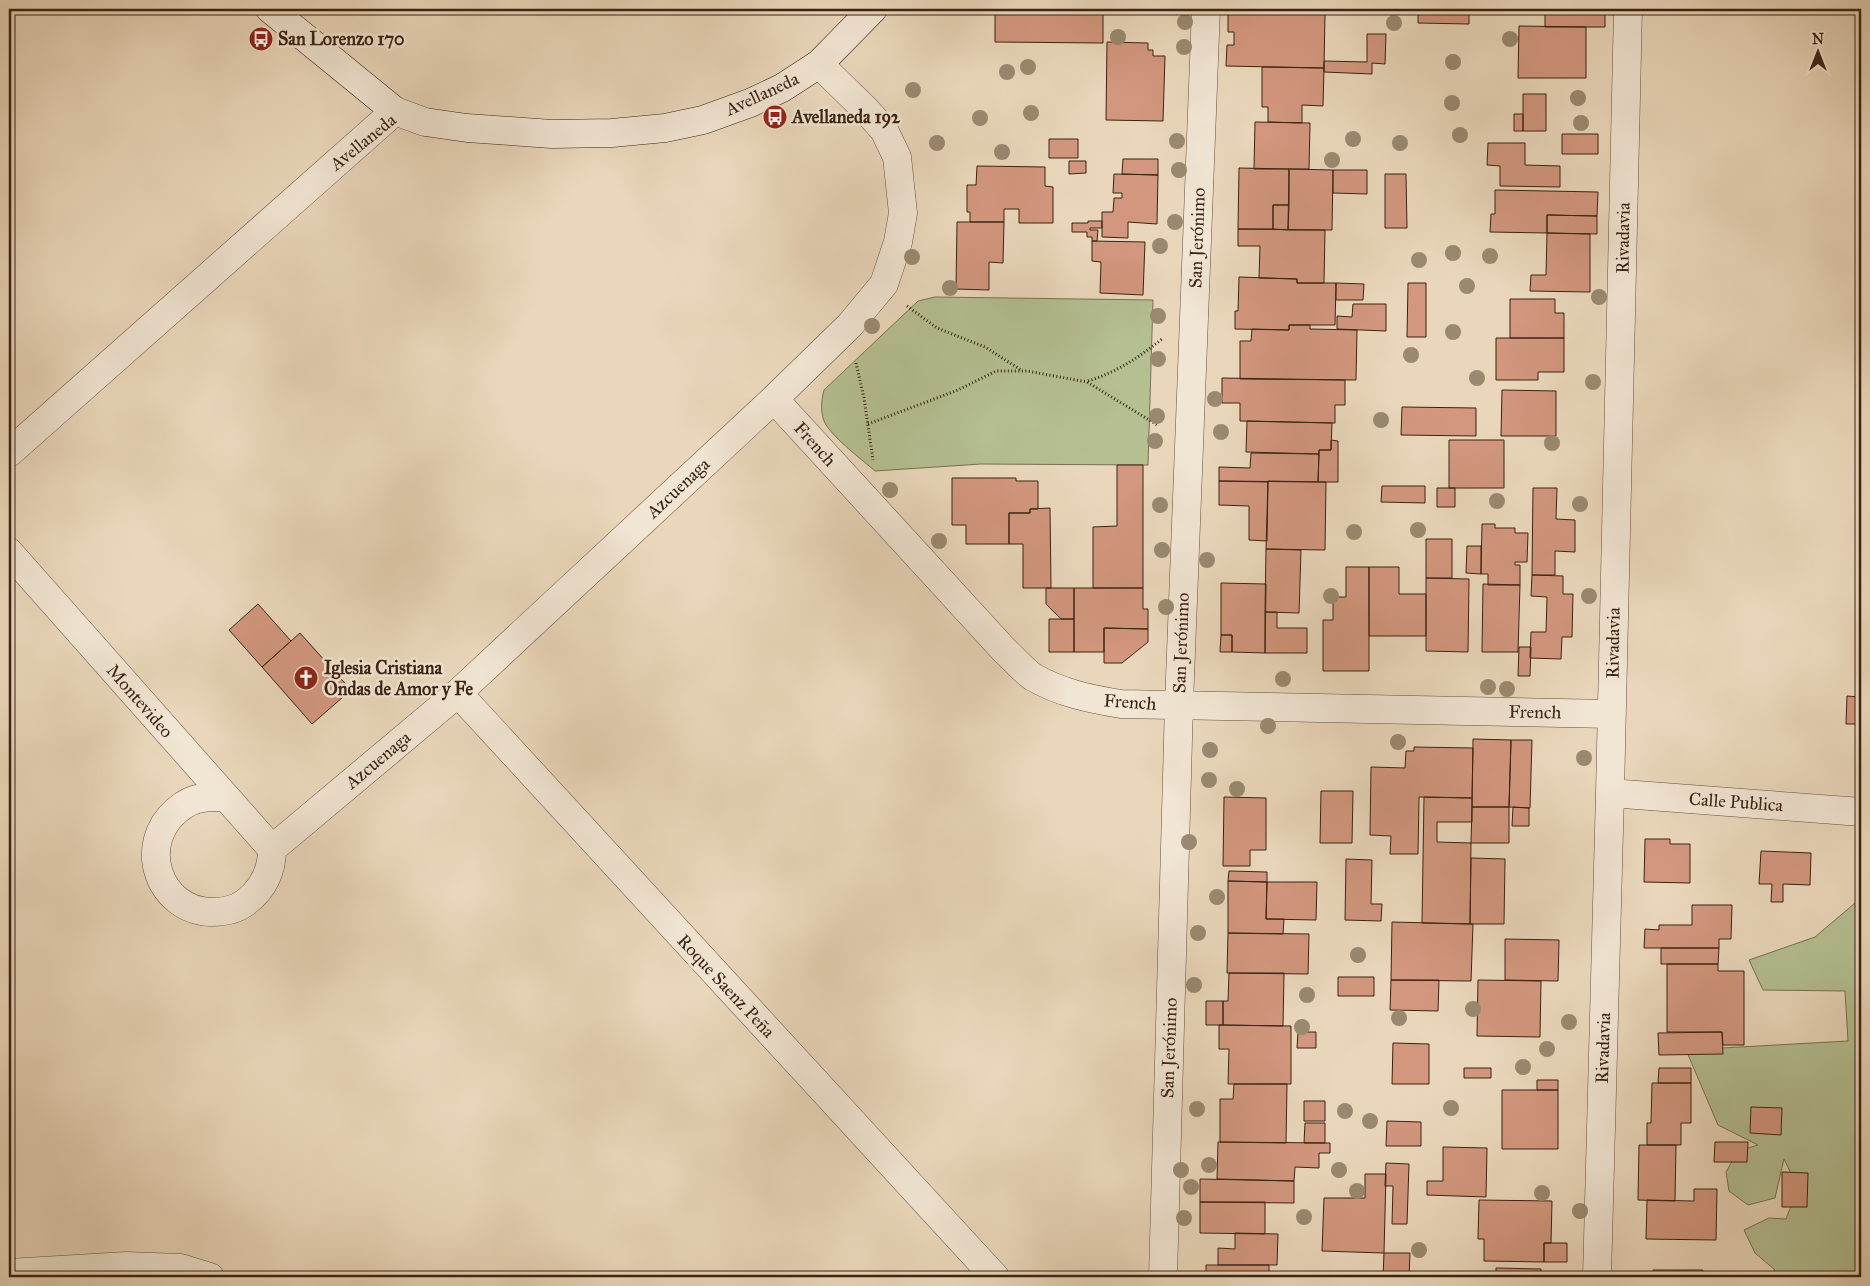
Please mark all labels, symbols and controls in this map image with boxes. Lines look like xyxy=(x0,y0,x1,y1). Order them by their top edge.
bus stop icon: San Lorenzo 170 xyxy=(248,26,274,52)
place label: San Lorenzo 170 xyxy=(278,28,404,50)
north arrow xyxy=(1792,28,1842,78)
text: N xyxy=(1812,31,1824,48)
street label: Avellaneda xyxy=(721,67,803,121)
bus stop icon: Avellaneda 192 xyxy=(762,104,788,130)
place label: Avellaneda 192 xyxy=(791,106,901,129)
street label: Avellaneda xyxy=(325,108,401,176)
street label: San Jerónimo xyxy=(1184,187,1211,289)
street label: Rivadavia xyxy=(1611,202,1635,274)
street label: French xyxy=(789,417,841,471)
street label: Azcuenaga xyxy=(641,453,715,524)
street label: San Jerónimo xyxy=(1168,592,1195,694)
street label: Rivadavia xyxy=(1601,607,1625,679)
place label: Iglesia Cristiana Ondas de Amor y Fe xyxy=(324,657,474,701)
street label: Montevideo xyxy=(102,660,178,742)
church icon: Iglesia Cristiana Ondas de Amor y Fe xyxy=(293,665,319,691)
street label: French xyxy=(1103,689,1157,715)
street label: French xyxy=(1508,701,1562,723)
street label: Azcuenaga xyxy=(340,726,416,795)
street label: Calle Publica xyxy=(1688,788,1784,816)
street label: Roque Saenz Peña xyxy=(672,930,780,1043)
street label: San Jerónimo xyxy=(1156,997,1183,1099)
street label: Rivadavia xyxy=(1591,1012,1615,1084)

